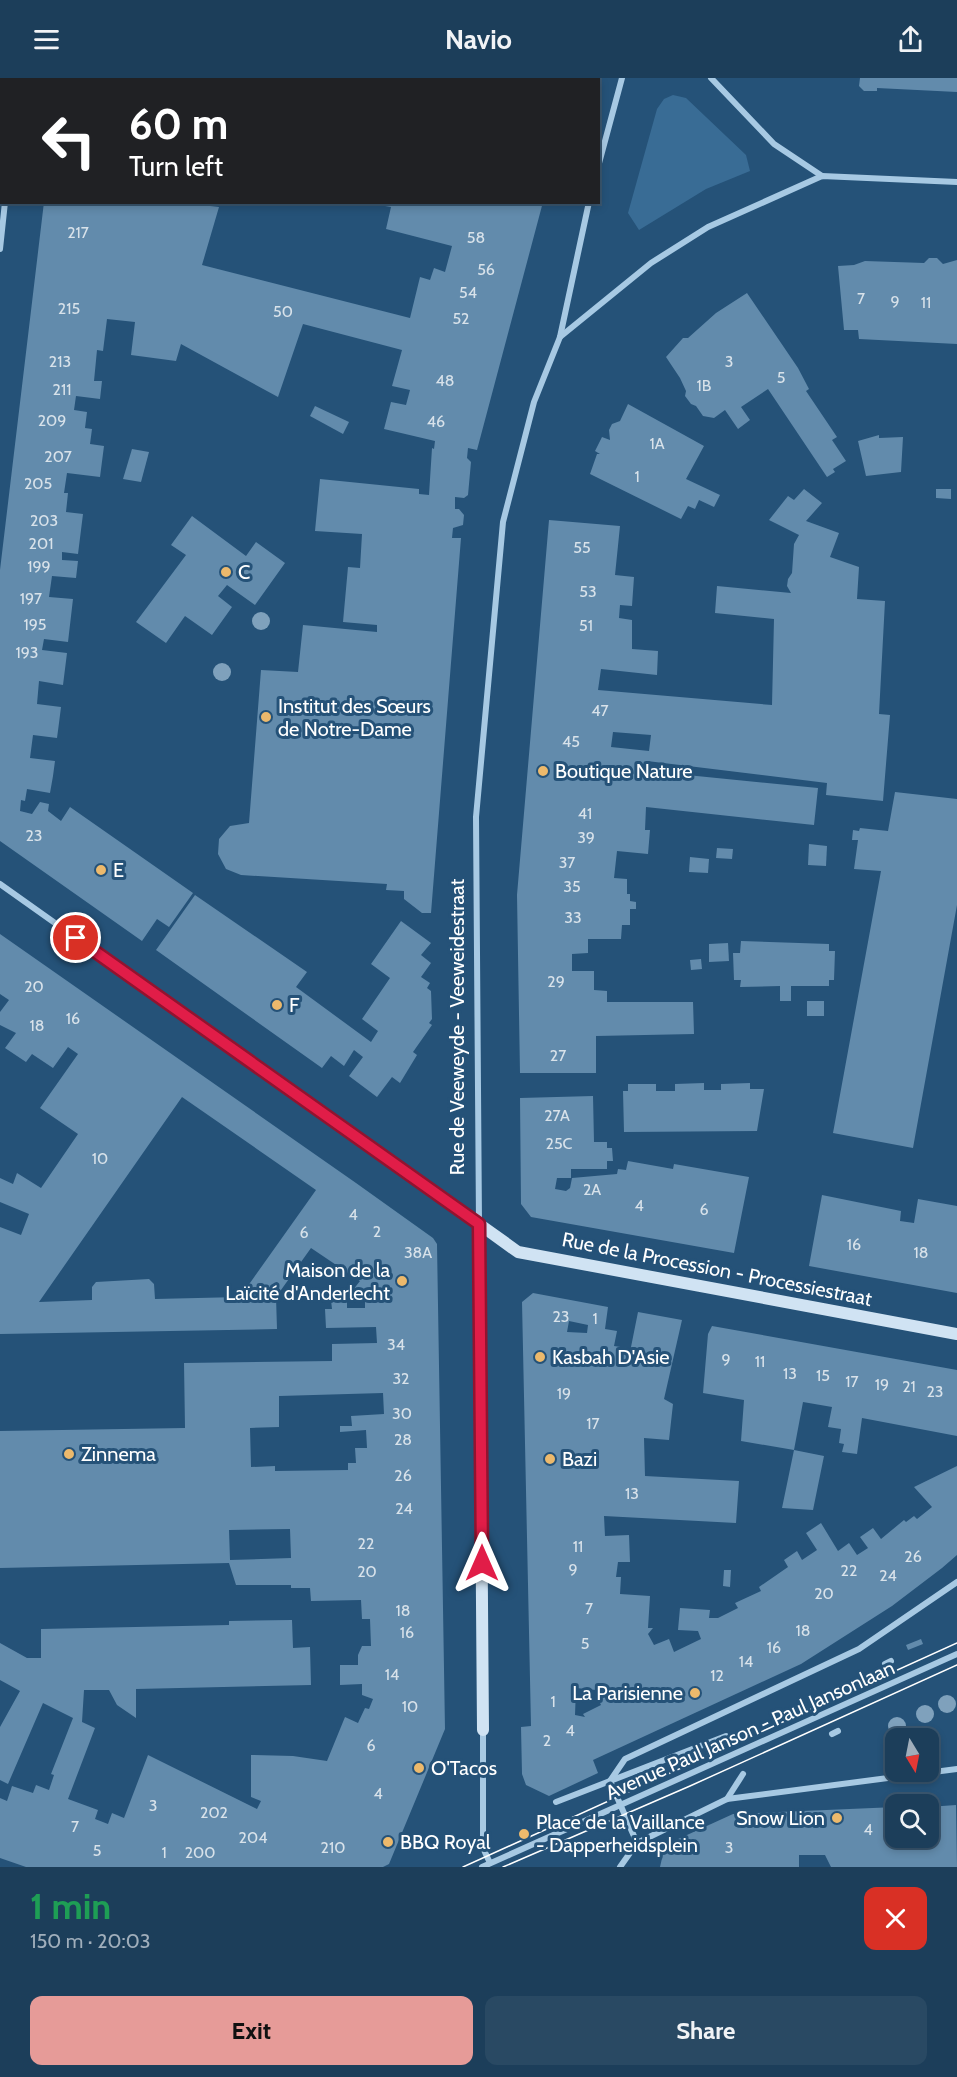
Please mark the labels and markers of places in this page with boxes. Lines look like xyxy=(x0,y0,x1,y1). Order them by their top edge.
place label: C xyxy=(238,560,250,584)
marker: C xyxy=(219,565,233,579)
place label: Institut des Sœurs de Notre-Dame xyxy=(278,694,431,741)
marker: Institut des Sœurs de Notre-Dame xyxy=(259,710,273,724)
place label: Boutique Nature xyxy=(555,759,693,783)
marker: Boutique Nature xyxy=(536,764,550,778)
place label: E xyxy=(113,858,124,882)
marker: E xyxy=(94,863,108,877)
pin xyxy=(50,912,101,963)
place label: F xyxy=(289,993,300,1017)
marker: F xyxy=(270,998,284,1012)
place label: Maison de la Laïcité d'Anderlecht xyxy=(225,1258,390,1305)
marker: Maison de la Laïcité d'Anderlecht xyxy=(395,1274,409,1288)
place label: Kasbah D'Asie xyxy=(552,1345,669,1369)
marker: Kasbah D'Asie xyxy=(533,1350,547,1364)
place label: Zinnema xyxy=(81,1442,156,1466)
marker: Zinnema xyxy=(62,1447,76,1461)
place label: Bazi xyxy=(562,1447,597,1471)
marker: Bazi xyxy=(543,1452,557,1466)
place label: La Parisienne xyxy=(572,1681,683,1705)
marker: La Parisienne xyxy=(688,1686,702,1700)
place label: O'Tacos xyxy=(431,1756,497,1780)
marker: O'Tacos xyxy=(412,1761,426,1775)
place label: Snow Lion xyxy=(736,1806,825,1830)
place label: Place de la Vaillance - Dapperheidsplein xyxy=(536,1810,705,1857)
marker: Snow Lion xyxy=(830,1811,844,1825)
marker: Place de la Vaillance - Dapperheidsplein xyxy=(517,1827,531,1841)
place label: BBQ Royal xyxy=(400,1830,491,1854)
marker: BBQ Royal xyxy=(381,1835,395,1849)

